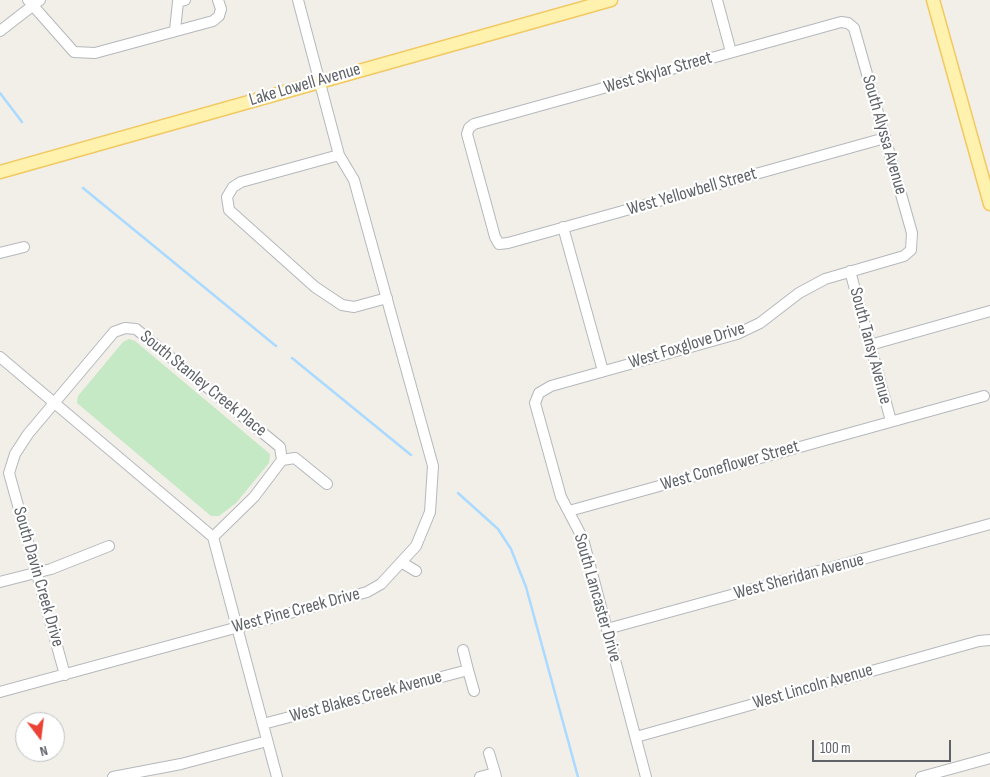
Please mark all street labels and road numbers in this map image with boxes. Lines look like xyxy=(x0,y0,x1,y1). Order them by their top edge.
street label: West Skylar Street xyxy=(602,47,714,99)
street label: Lake Lowell Avenue xyxy=(247,59,363,111)
street label: South Alyssa Avenue xyxy=(857,73,911,197)
street label: West Yellowbell Street xyxy=(625,163,759,221)
street label: South Tansy Avenue xyxy=(844,285,896,407)
street label: West Foxglove Drive xyxy=(626,318,748,374)
street label: South Stanley Creek Place xyxy=(135,326,271,442)
street label: West Coneflower Street xyxy=(658,436,802,496)
street label: South Davin Creek Drive xyxy=(8,505,68,649)
street label: South Lancaster Drive xyxy=(568,531,626,665)
street label: West Sheridan Avenue xyxy=(732,549,866,605)
street label: West Pine Creek Drive xyxy=(230,584,362,638)
street label: West Lincoln Avenue xyxy=(751,660,875,714)
street label: West Blakes Creek Avenue xyxy=(288,666,444,728)

